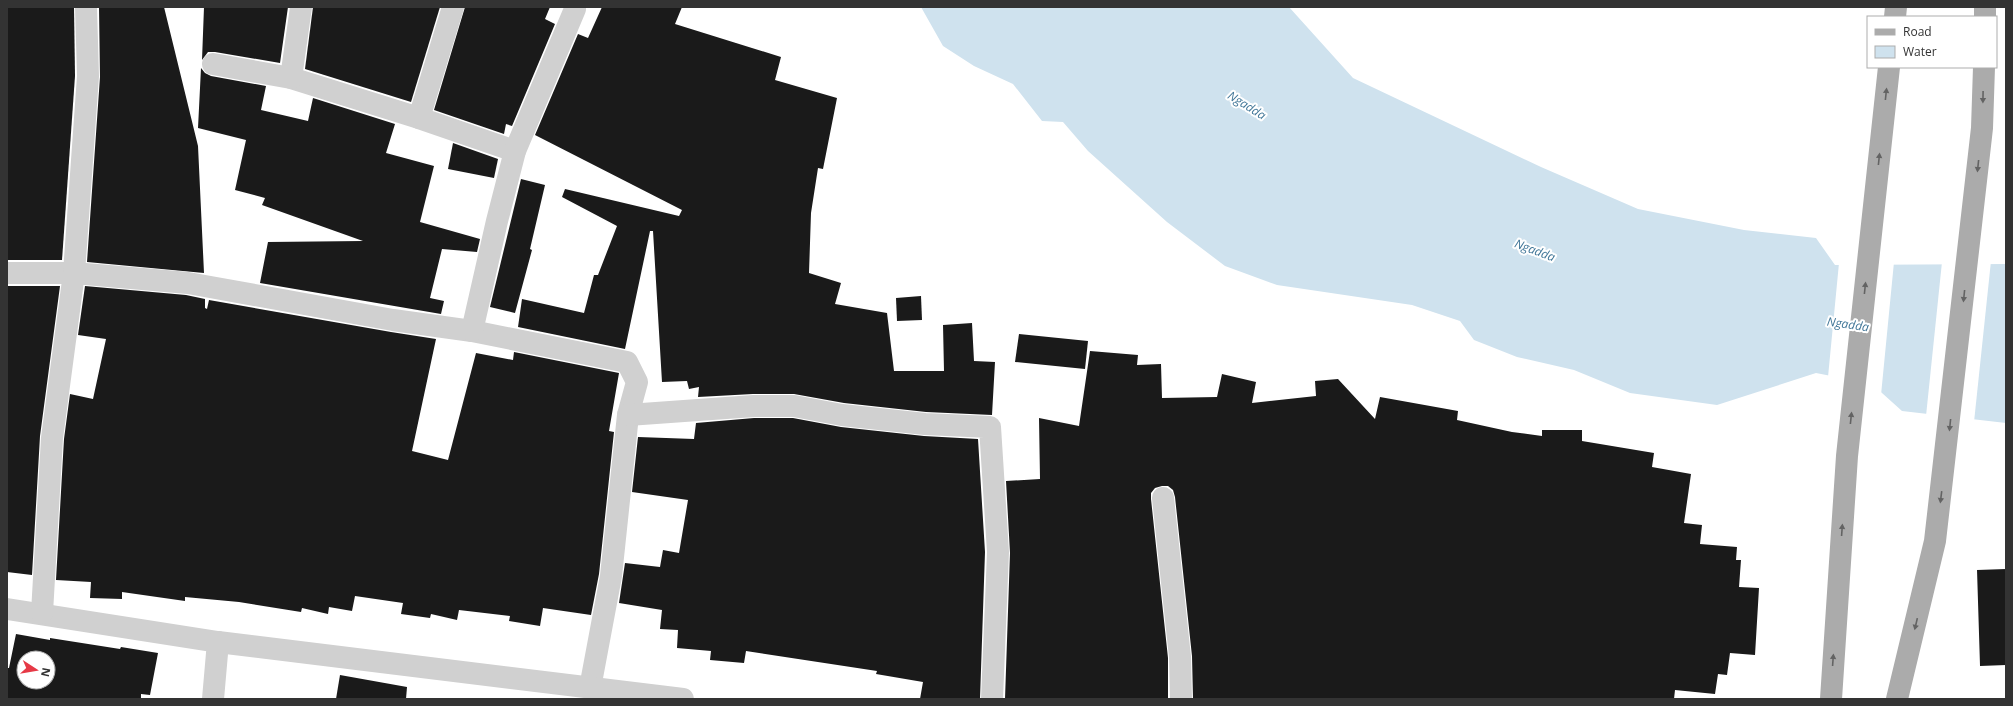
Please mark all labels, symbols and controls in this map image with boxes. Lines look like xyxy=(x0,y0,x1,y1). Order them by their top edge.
legend xyxy=(1867,16,1997,68)
text: Road xyxy=(1903,23,1932,40)
text: Water xyxy=(1903,43,1937,60)
water label: Ngadda xyxy=(1225,87,1270,123)
one-way arrow xyxy=(1883,88,1889,100)
one-way arrow xyxy=(1980,91,1986,104)
one-way arrow xyxy=(1876,153,1882,165)
one-way arrow xyxy=(1975,160,1981,173)
water label: Ngadda xyxy=(1512,235,1558,266)
one-way arrow xyxy=(1862,282,1868,294)
one-way arrow xyxy=(1961,290,1967,302)
water label: Ngadda xyxy=(1826,313,1870,335)
one-way arrow xyxy=(1848,412,1855,424)
one-way arrow xyxy=(1947,419,1953,431)
one-way arrow xyxy=(1938,491,1944,503)
one-way arrow xyxy=(1839,524,1846,536)
one-way arrow xyxy=(1912,618,1918,630)
north arrow xyxy=(16,650,56,690)
one-way arrow xyxy=(1830,654,1837,666)
text: N xyxy=(38,666,55,678)

